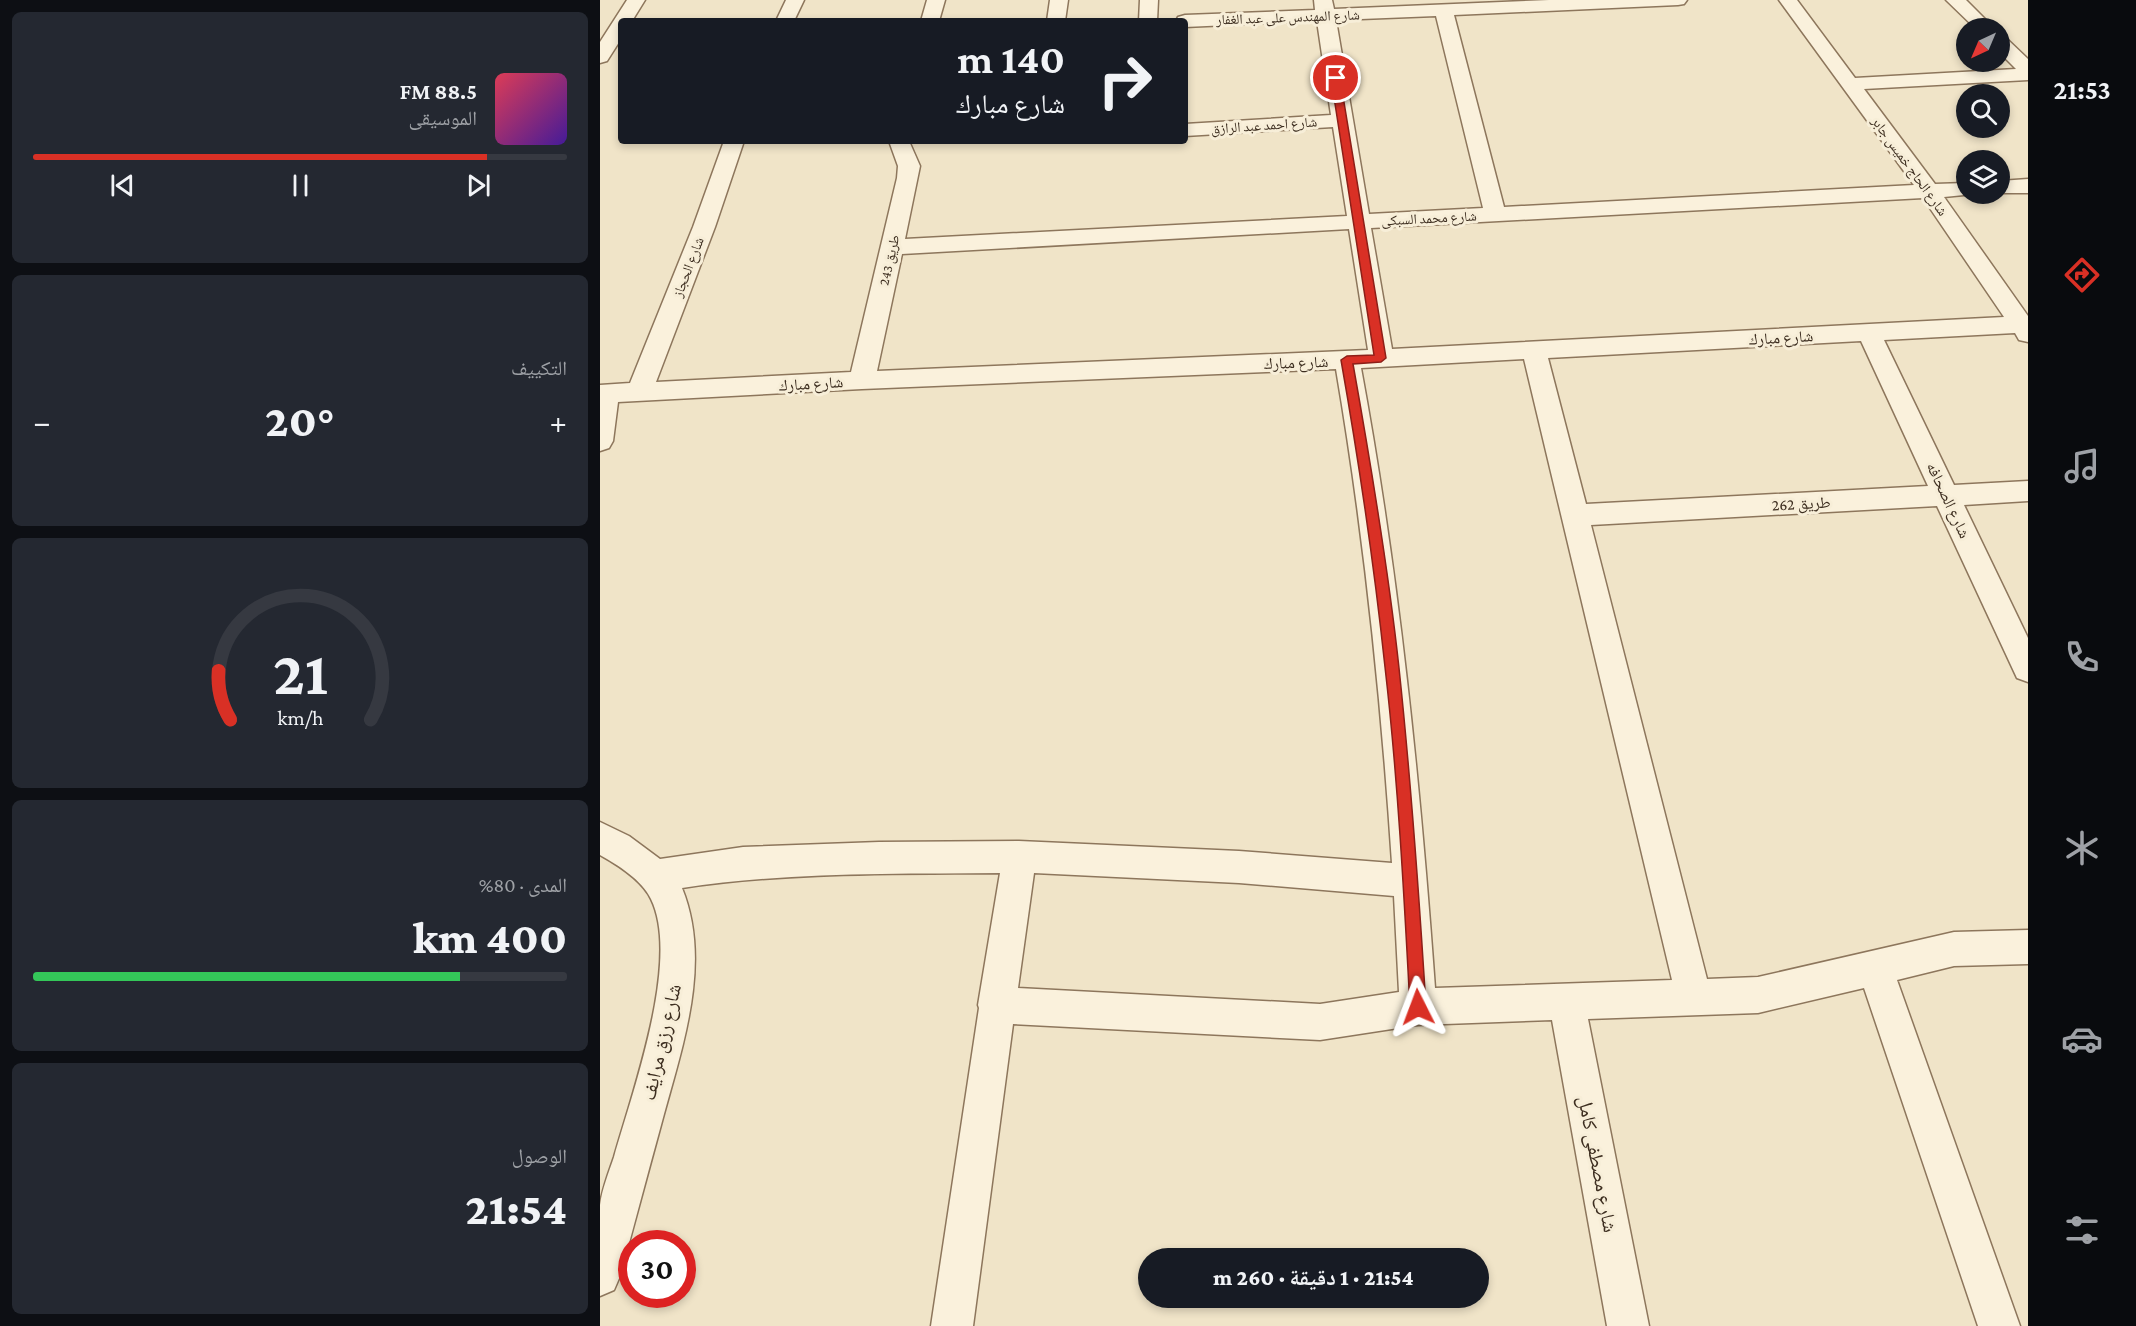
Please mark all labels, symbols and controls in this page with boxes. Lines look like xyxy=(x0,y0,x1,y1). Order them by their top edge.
street label: شارع المهندس على عبد الغفار xyxy=(1215,6,1360,30)
north arrow xyxy=(1956,18,2010,72)
map controls xyxy=(1956,18,2010,204)
text: 140 m xyxy=(957,35,1065,82)
icon: right xyxy=(1086,42,1164,120)
pin xyxy=(1310,52,1361,103)
icon: arrive xyxy=(1319,61,1352,94)
text: 21:53 xyxy=(2053,75,2111,105)
text: 88.5 FM xyxy=(400,79,477,104)
button: search xyxy=(1956,84,2010,138)
text: شارع مبارك xyxy=(956,89,1065,119)
text: الموسيقى xyxy=(409,107,477,129)
street label: شارع احمد عبد الرازق xyxy=(1210,113,1318,139)
street label: شارع الحاج خميس جابر xyxy=(1867,113,1951,220)
button: layers xyxy=(1956,150,2010,204)
icon: previous xyxy=(106,169,139,202)
icon: pause xyxy=(284,169,317,202)
icon: next xyxy=(462,169,495,202)
street label: شارع محمد السبكى xyxy=(1381,208,1477,230)
street label: طريق 243 xyxy=(875,233,905,287)
street label: شارع الحجاز xyxy=(669,235,709,301)
icon: directions xyxy=(2061,254,2103,296)
street label: شارع مبارك xyxy=(1748,327,1814,350)
street label: شارع مبارك xyxy=(1263,353,1329,374)
text: التكييف xyxy=(511,357,567,379)
street label: شارع مبارك xyxy=(778,373,844,396)
text: 20° xyxy=(265,396,335,446)
text: − xyxy=(33,403,50,440)
text: + xyxy=(550,403,567,440)
icon: music xyxy=(2061,445,2103,487)
street label: شارع الصحافه xyxy=(1922,460,1974,542)
street label: طريق 262 xyxy=(1771,493,1831,516)
icon: phone xyxy=(2061,636,2103,678)
text: 21 xyxy=(272,638,328,707)
text: km/h xyxy=(277,706,324,730)
icon: climate xyxy=(2061,827,2103,869)
text: المدى · 80% xyxy=(479,874,567,896)
text: 400 km xyxy=(413,913,567,963)
position arrow xyxy=(1386,975,1450,1039)
street label: شارع رزق مرايف xyxy=(637,982,687,1103)
icon: car xyxy=(2061,1018,2103,1060)
street label: شارع مصطفى كامل xyxy=(1572,1094,1622,1234)
text: الوصول xyxy=(512,1145,567,1167)
text: 21:54 xyxy=(465,1184,567,1234)
icon: filters xyxy=(2061,1209,2103,1251)
speed limit sign: 30 xyxy=(618,1230,696,1308)
text: 21:54 · 1 دقيقة · 260 m xyxy=(1213,1265,1414,1290)

